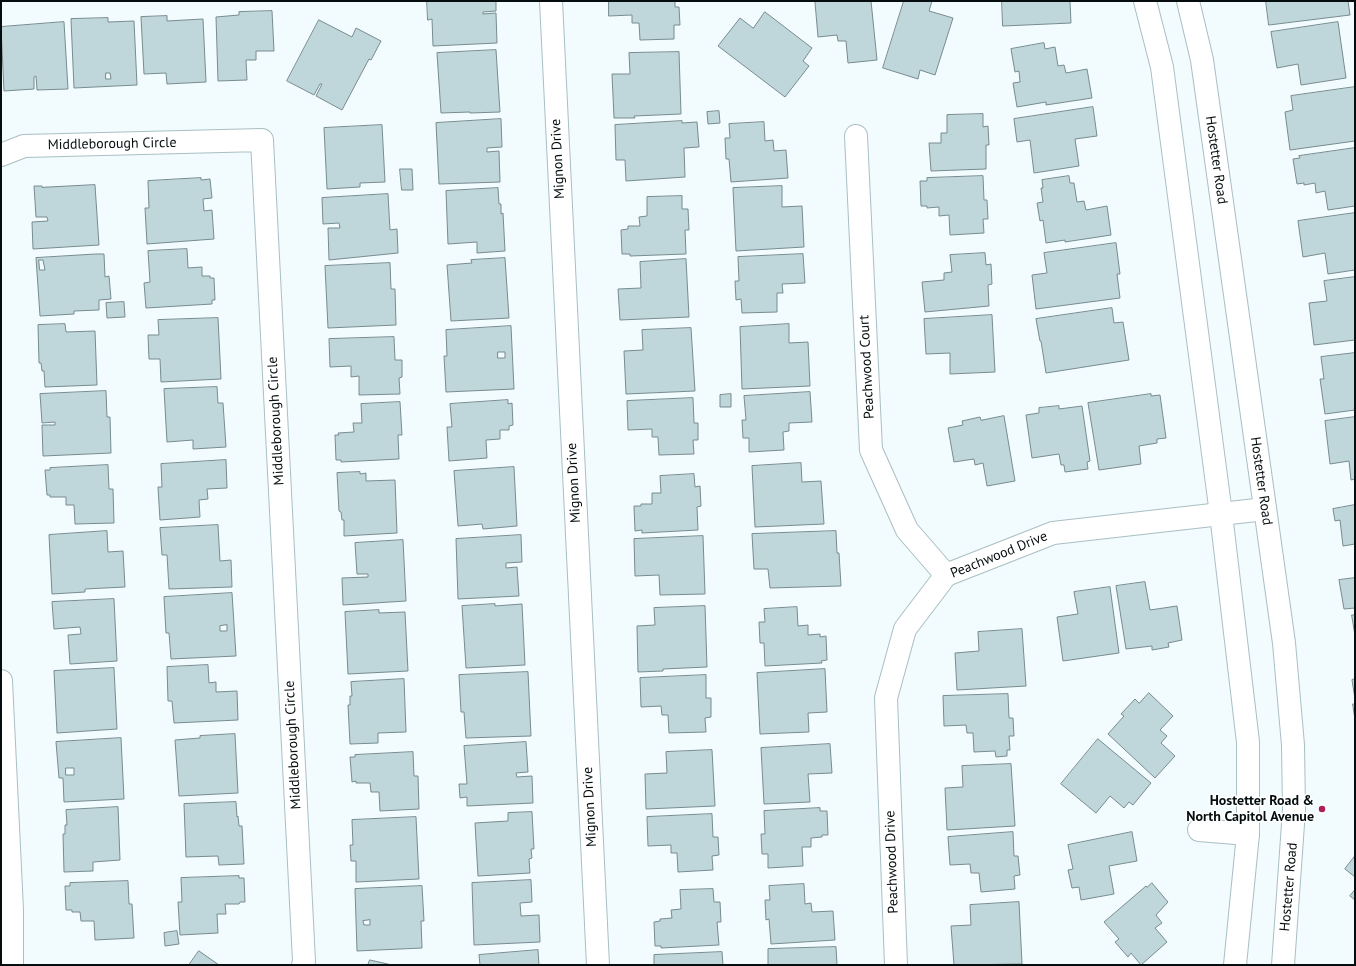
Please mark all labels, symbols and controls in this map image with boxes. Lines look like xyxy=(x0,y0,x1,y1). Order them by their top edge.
street label: Hostetter Road xyxy=(1201,115,1231,205)
street label: Mignon Drive xyxy=(548,118,568,200)
street label: Middleborough Circle xyxy=(47,134,177,154)
street label: Peachwood Court xyxy=(856,315,878,419)
street label: Middleborough Circle xyxy=(264,356,288,486)
street label: Hostetter Road xyxy=(1246,436,1276,526)
street label: Mignon Drive xyxy=(564,442,584,524)
street label: Peachwood Drive xyxy=(948,528,1050,582)
street label: Middleborough Circle xyxy=(281,680,305,810)
street label: Mignon Drive xyxy=(580,766,600,848)
place label: Hostetter Road & North Capitol Avenue xyxy=(1186,793,1314,826)
marker: Hostetter Road & North Capitol Avenue xyxy=(1317,804,1327,814)
street label: Peachwood Drive xyxy=(882,810,902,914)
street label: Hostetter Road xyxy=(1277,842,1301,932)

